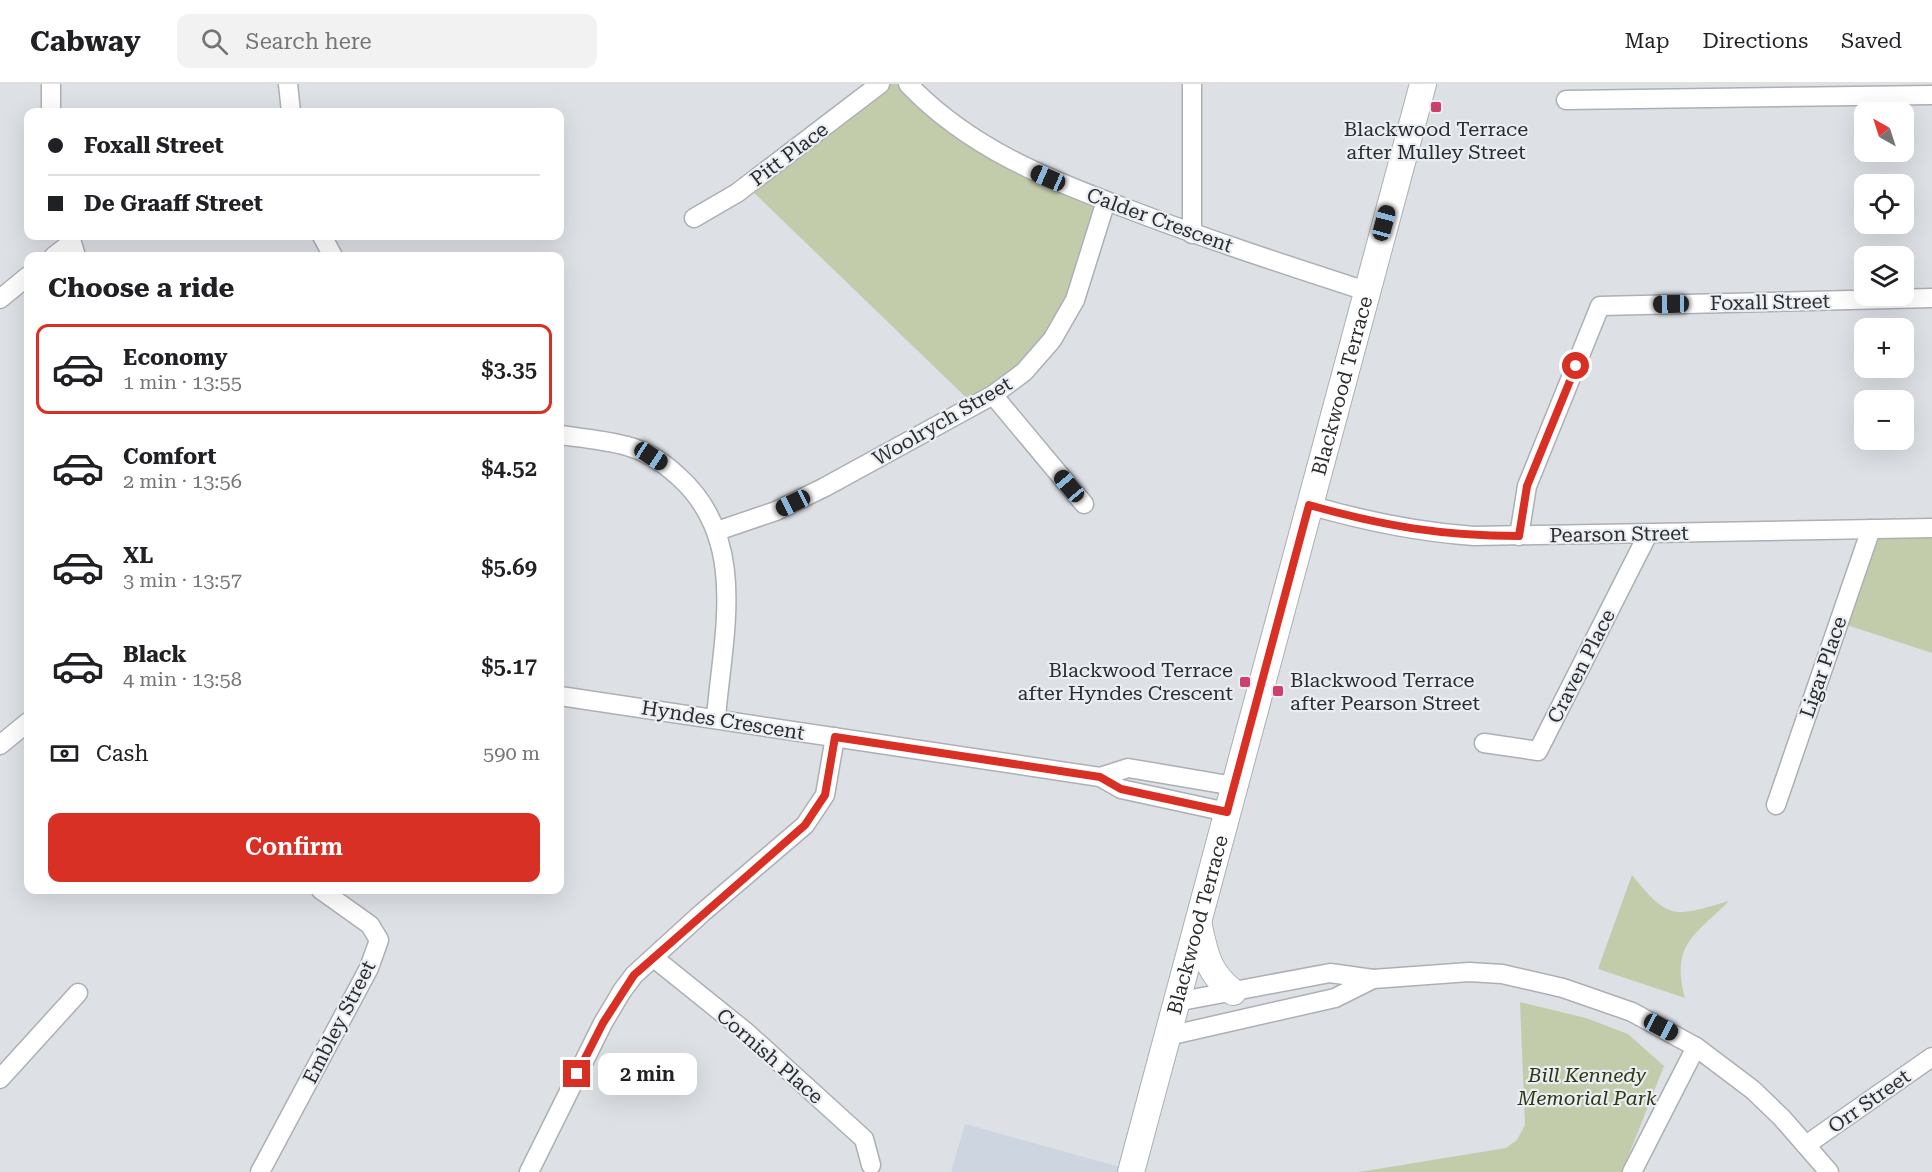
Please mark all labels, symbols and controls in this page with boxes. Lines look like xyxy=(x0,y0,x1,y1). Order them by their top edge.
search box xyxy=(177,14,597,68)
text: Cabway xyxy=(30,25,141,58)
icon: search xyxy=(198,25,231,58)
text: Search here xyxy=(246,29,372,54)
text: Map xyxy=(1625,29,1669,53)
text: Directions xyxy=(1702,29,1808,53)
text: Saved xyxy=(1841,29,1902,53)
marker: Blackwood Terrace after Mulley Street xyxy=(1429,100,1443,114)
north arrow xyxy=(1854,102,1914,162)
map controls xyxy=(1854,102,1914,450)
street label: Pitt Place xyxy=(745,117,833,191)
place label: Blackwood Terrace after Mulley Street xyxy=(1344,117,1528,164)
text: Foxall Street xyxy=(84,133,224,158)
car xyxy=(1028,162,1068,194)
button: locate xyxy=(1854,174,1914,234)
street label: Calder Crescent xyxy=(1084,182,1237,258)
text: De Graaff Street xyxy=(84,191,263,216)
car xyxy=(1371,203,1397,243)
button: layers xyxy=(1854,246,1914,306)
text: Choose a ride xyxy=(48,272,234,304)
street label: Foxall Street xyxy=(1710,289,1831,315)
street label: Blackwood Terrace xyxy=(1306,294,1378,478)
car xyxy=(1653,295,1689,313)
button: + xyxy=(1854,318,1914,378)
icon: car xyxy=(51,342,105,396)
text: Economy xyxy=(123,345,227,370)
route start xyxy=(1562,352,1589,379)
text: $3.35 xyxy=(481,357,537,382)
text: 1 min · 13:55 xyxy=(123,370,242,394)
street label: Woolrych Street xyxy=(868,371,1016,471)
button: − xyxy=(1854,390,1914,450)
car xyxy=(631,439,671,473)
icon: car xyxy=(51,441,105,495)
text: Comfort xyxy=(123,444,216,469)
text: $4.52 xyxy=(481,456,537,481)
car xyxy=(1051,466,1087,506)
text: 2 min · 13:56 xyxy=(123,469,242,493)
car xyxy=(773,487,813,519)
street label: Pearson Street xyxy=(1549,521,1689,547)
icon: car xyxy=(51,540,105,594)
text: XL xyxy=(123,543,153,568)
text: $5.69 xyxy=(481,555,537,580)
text: 3 min · 13:57 xyxy=(123,568,242,592)
street label: Craven Place xyxy=(1542,605,1620,727)
street label: Ligar Place xyxy=(1794,613,1852,721)
icon: car xyxy=(51,639,105,693)
text: Black xyxy=(123,642,187,667)
text: $5.17 xyxy=(481,654,537,679)
place label: Blackwood Terrace after Hyndes Crescent xyxy=(1017,658,1234,705)
text: 4 min · 13:58 xyxy=(123,667,242,691)
place label: Blackwood Terrace after Pearson Street xyxy=(1290,668,1480,715)
marker: Blackwood Terrace after Hyndes Crescent xyxy=(1238,675,1252,689)
marker: Blackwood Terrace after Pearson Street xyxy=(1271,684,1285,698)
street label: Hyndes Crescent xyxy=(640,695,807,745)
icon: cash xyxy=(48,737,81,770)
text: Cash xyxy=(96,741,148,766)
text: 590 m xyxy=(483,741,540,765)
button: Confirm xyxy=(48,813,540,882)
street label: Blackwood Terrace xyxy=(1162,832,1233,1017)
street label: Embley Street xyxy=(298,956,381,1088)
street label: Cornish Place xyxy=(712,1003,828,1109)
car xyxy=(1641,1011,1681,1043)
callout: 2 min xyxy=(598,1053,697,1095)
route end xyxy=(563,1060,590,1087)
text: 2 min xyxy=(620,1062,675,1086)
park label: Bill Kennedy Memorial Park xyxy=(1516,1063,1657,1110)
street label: Orr Street xyxy=(1823,1064,1915,1138)

